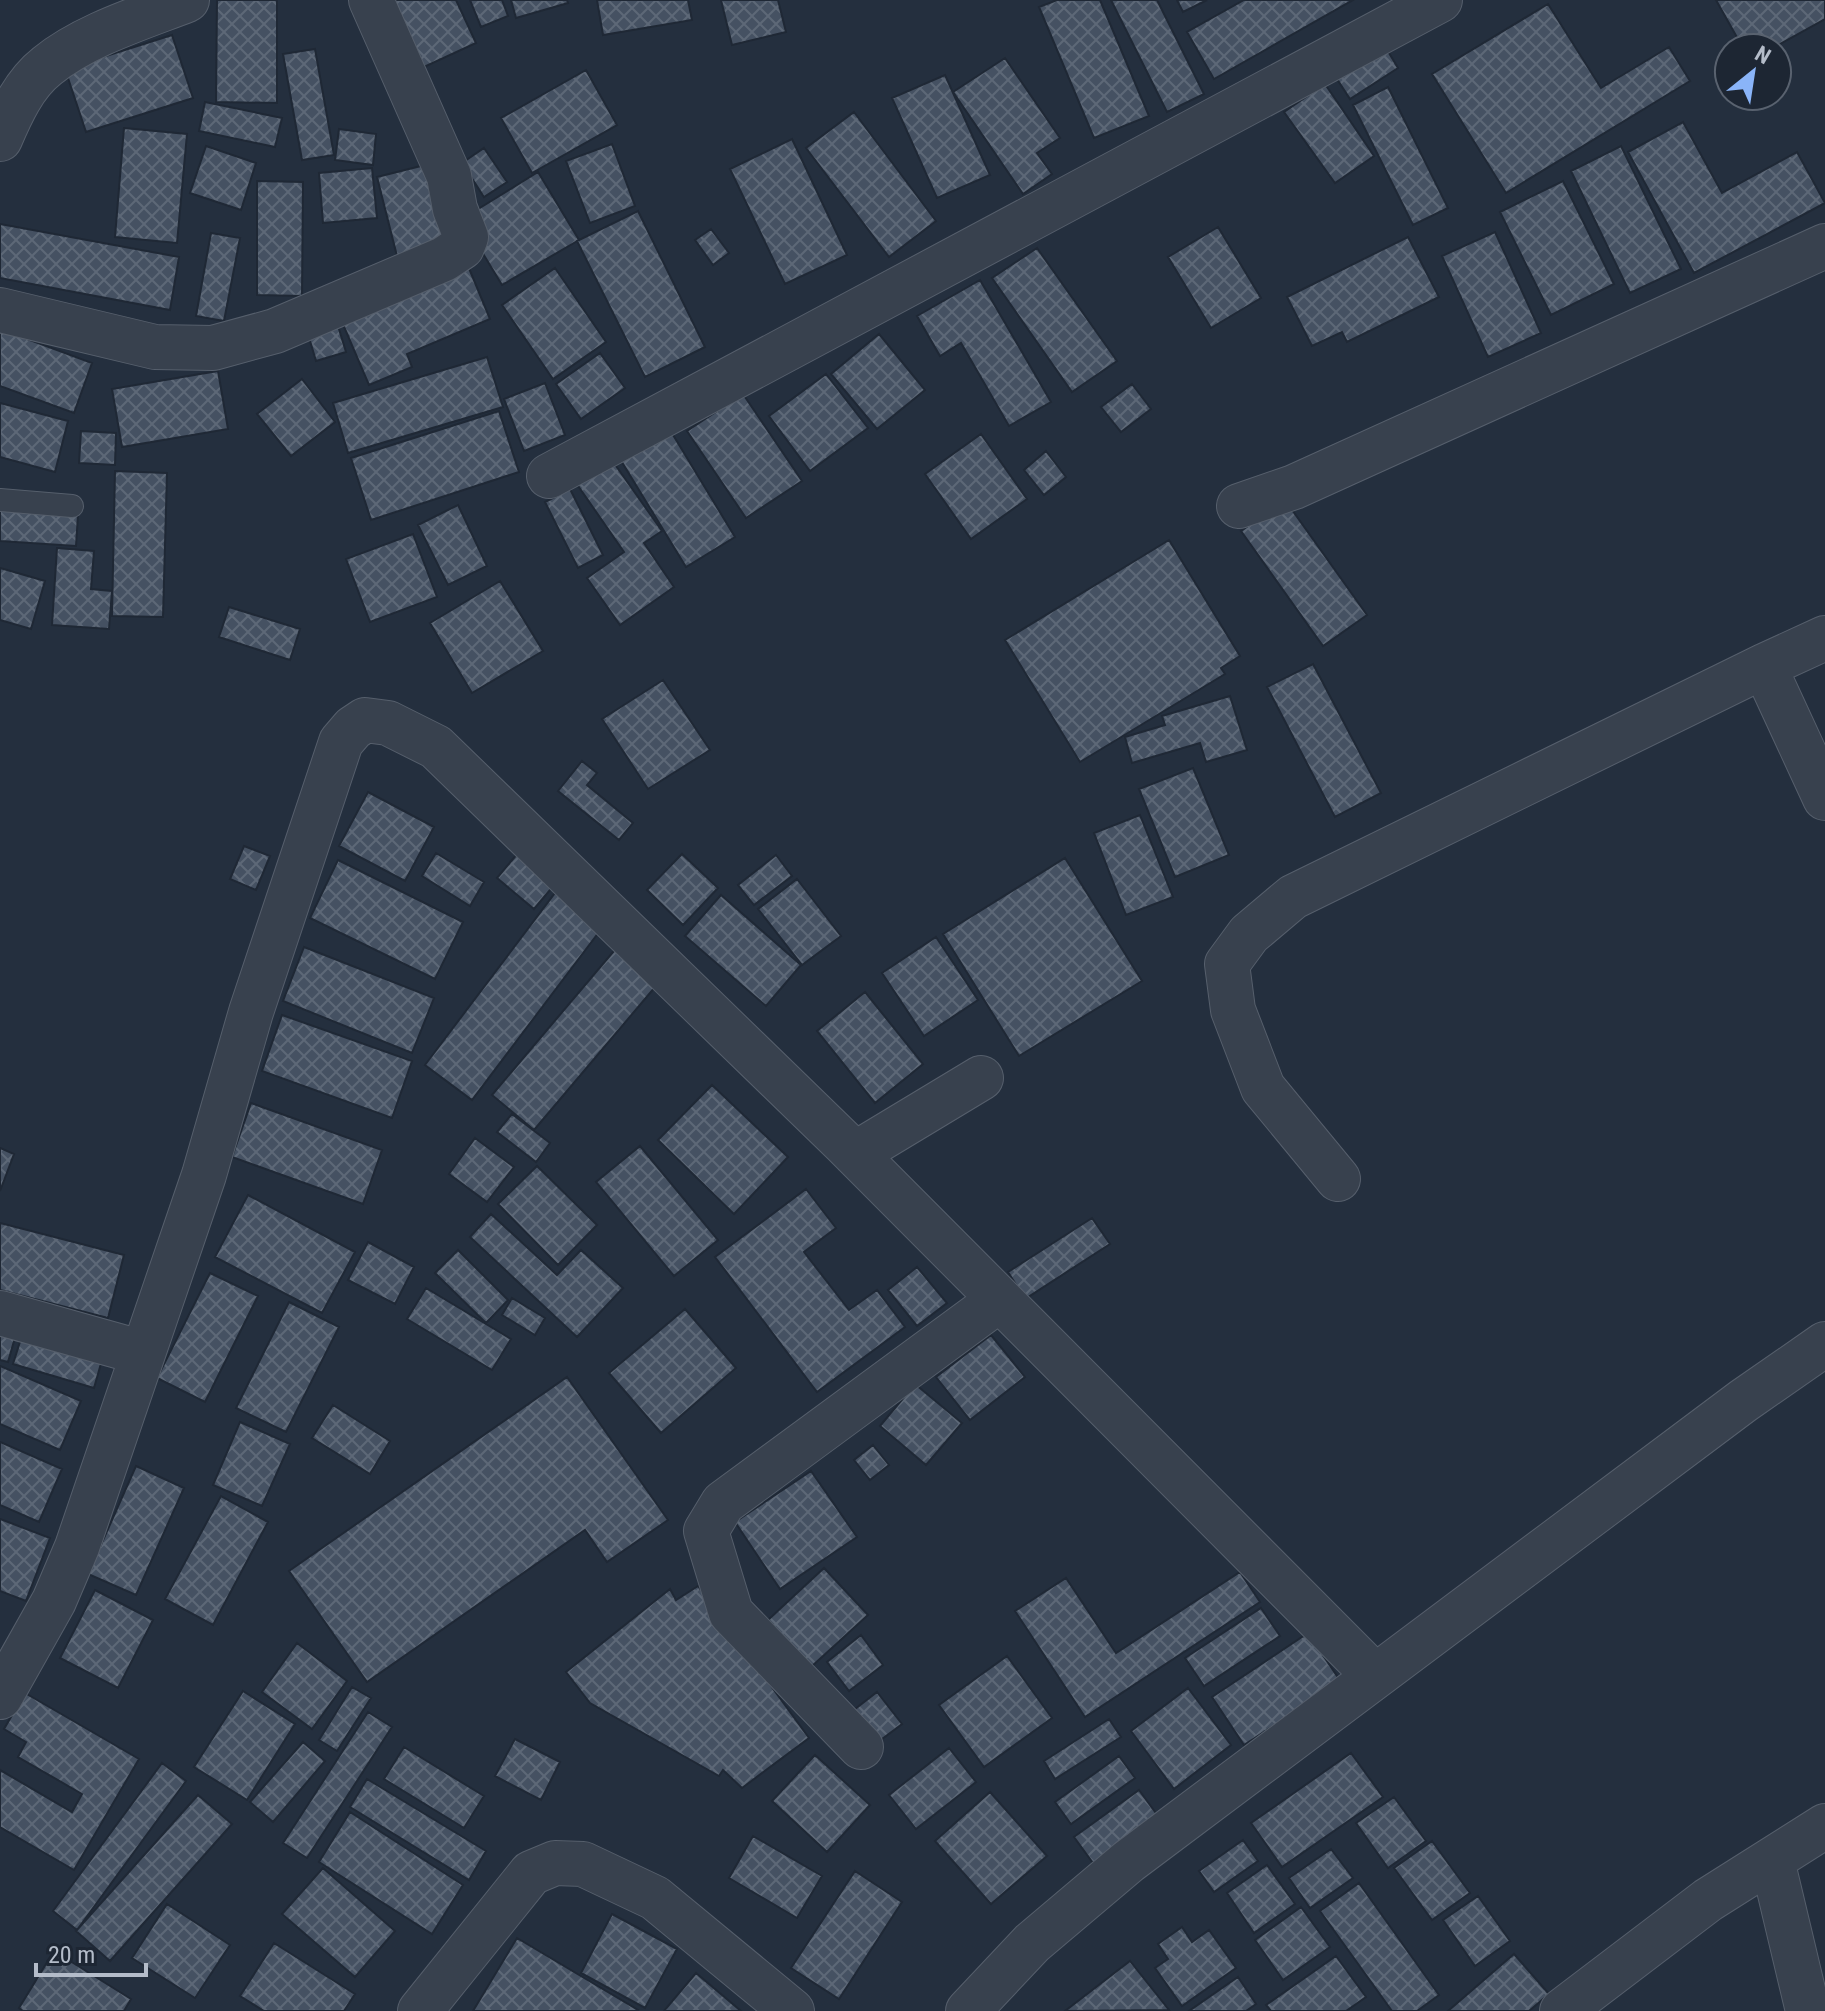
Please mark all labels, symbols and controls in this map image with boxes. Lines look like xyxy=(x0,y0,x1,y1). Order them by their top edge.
north arrow xyxy=(1713,32,1793,112)
text: N xyxy=(1751,41,1775,69)
scale bar xyxy=(36,1927,146,1977)
text: 20 m xyxy=(48,1941,95,1969)

